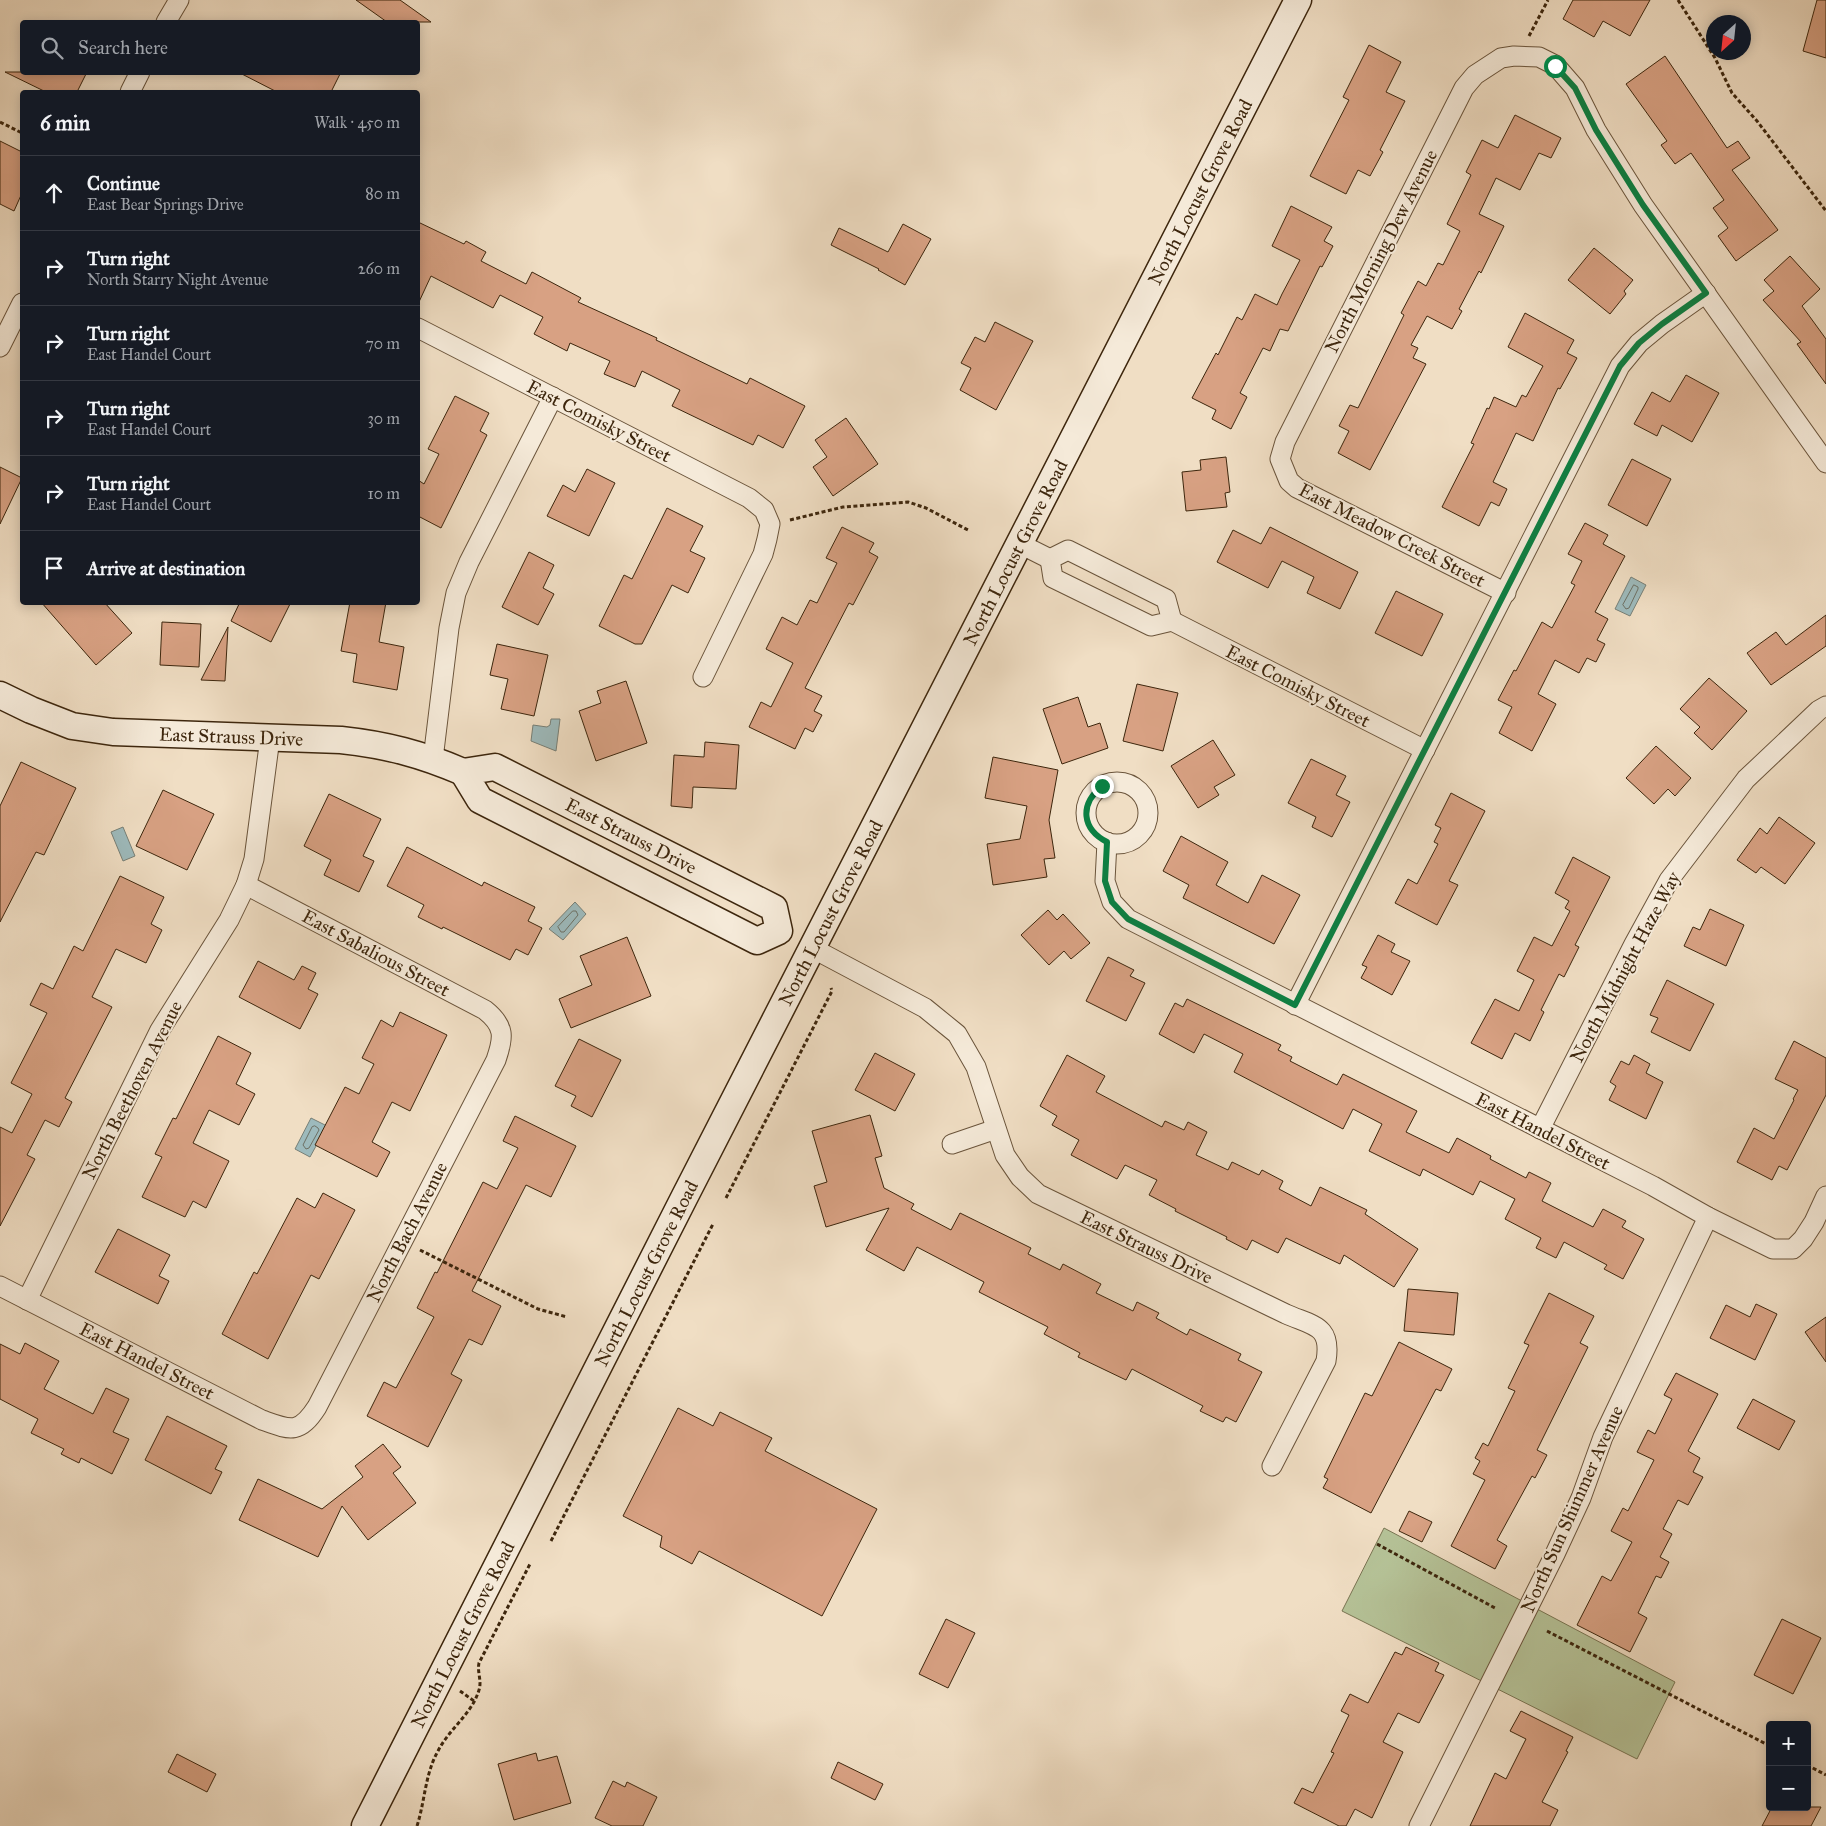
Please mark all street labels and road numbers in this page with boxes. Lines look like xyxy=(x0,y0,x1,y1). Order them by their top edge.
street label: North Locust Grove Road xyxy=(1143,95,1257,289)
street label: North Morning Dew Avenue xyxy=(1320,145,1443,357)
street label: East Comisky Street xyxy=(523,375,675,467)
street label: North Locust Grove Road xyxy=(958,455,1072,649)
street label: East Meadow Creek Street xyxy=(1295,478,1489,592)
street label: East Comisky Street xyxy=(1222,640,1374,732)
street label: East Strauss Drive xyxy=(159,722,304,750)
street label: East Strauss Drive xyxy=(562,793,701,879)
street label: North Locust Grove Road xyxy=(773,816,888,1009)
street label: North Midnight Haze Way xyxy=(1565,867,1687,1067)
street label: East Sabalious Street xyxy=(298,904,454,1002)
street label: North Beethoven Avenue xyxy=(77,997,187,1183)
street label: East Handel Street xyxy=(1472,1087,1614,1175)
street label: North Bach Avenue xyxy=(362,1158,452,1306)
street label: North Locust Grove Road xyxy=(589,1176,703,1370)
street label: East Strauss Drive xyxy=(1077,1205,1217,1288)
street label: East Handel Street xyxy=(76,1317,218,1405)
street label: North Sun Shimmer Avenue xyxy=(1516,1402,1628,1616)
street label: North Locust Grove Road xyxy=(406,1537,519,1731)

